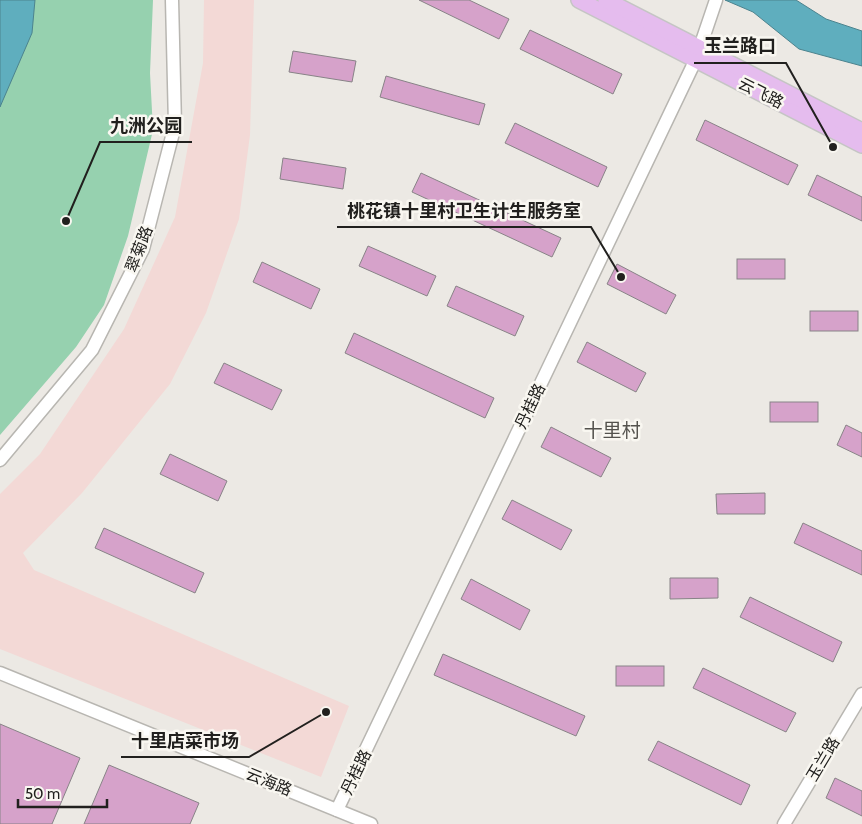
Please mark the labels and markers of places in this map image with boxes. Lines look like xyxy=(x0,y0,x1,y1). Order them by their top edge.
callout: 玉兰路口 xyxy=(694,30,786,63)
callout: 九洲公园 xyxy=(100,109,192,142)
callout: 桃花镇十里村卫生计生服务室 xyxy=(337,194,591,227)
callout: 十里店菜市场 xyxy=(121,724,249,757)

